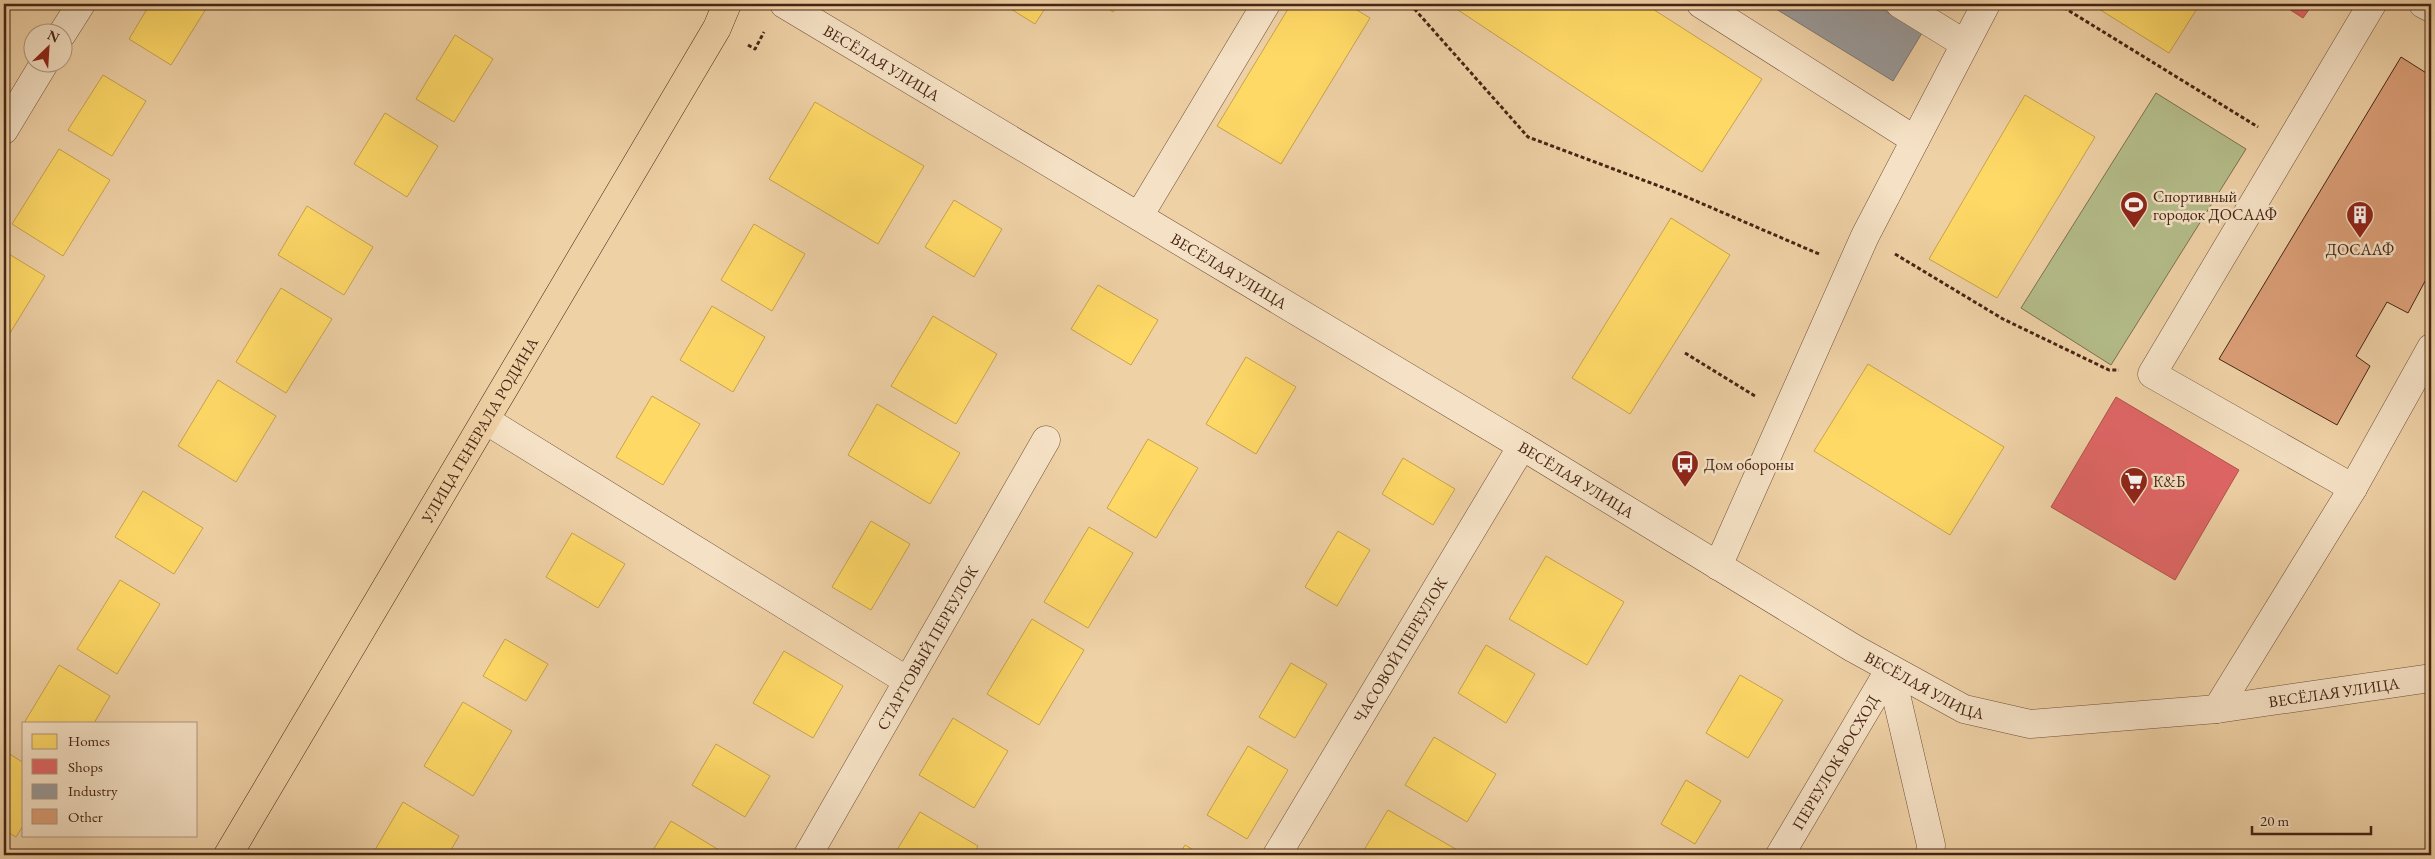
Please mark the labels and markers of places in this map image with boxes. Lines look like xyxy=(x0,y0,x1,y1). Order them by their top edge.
place label: Спортивный городок ДОСААФ xyxy=(2153,186,2277,225)
sports icon: Спортивный городок ДОСААФ xyxy=(2119,190,2149,229)
building icon: ДОСААФ xyxy=(2345,200,2375,239)
place label: ДОСААФ xyxy=(2326,239,2394,260)
bus stop icon: Дом обороны xyxy=(1670,449,1700,488)
place label: Дом обороны xyxy=(1704,454,1794,475)
supermarket icon: К&Б xyxy=(2119,466,2149,505)
place label: К&Б xyxy=(2153,471,2185,492)

